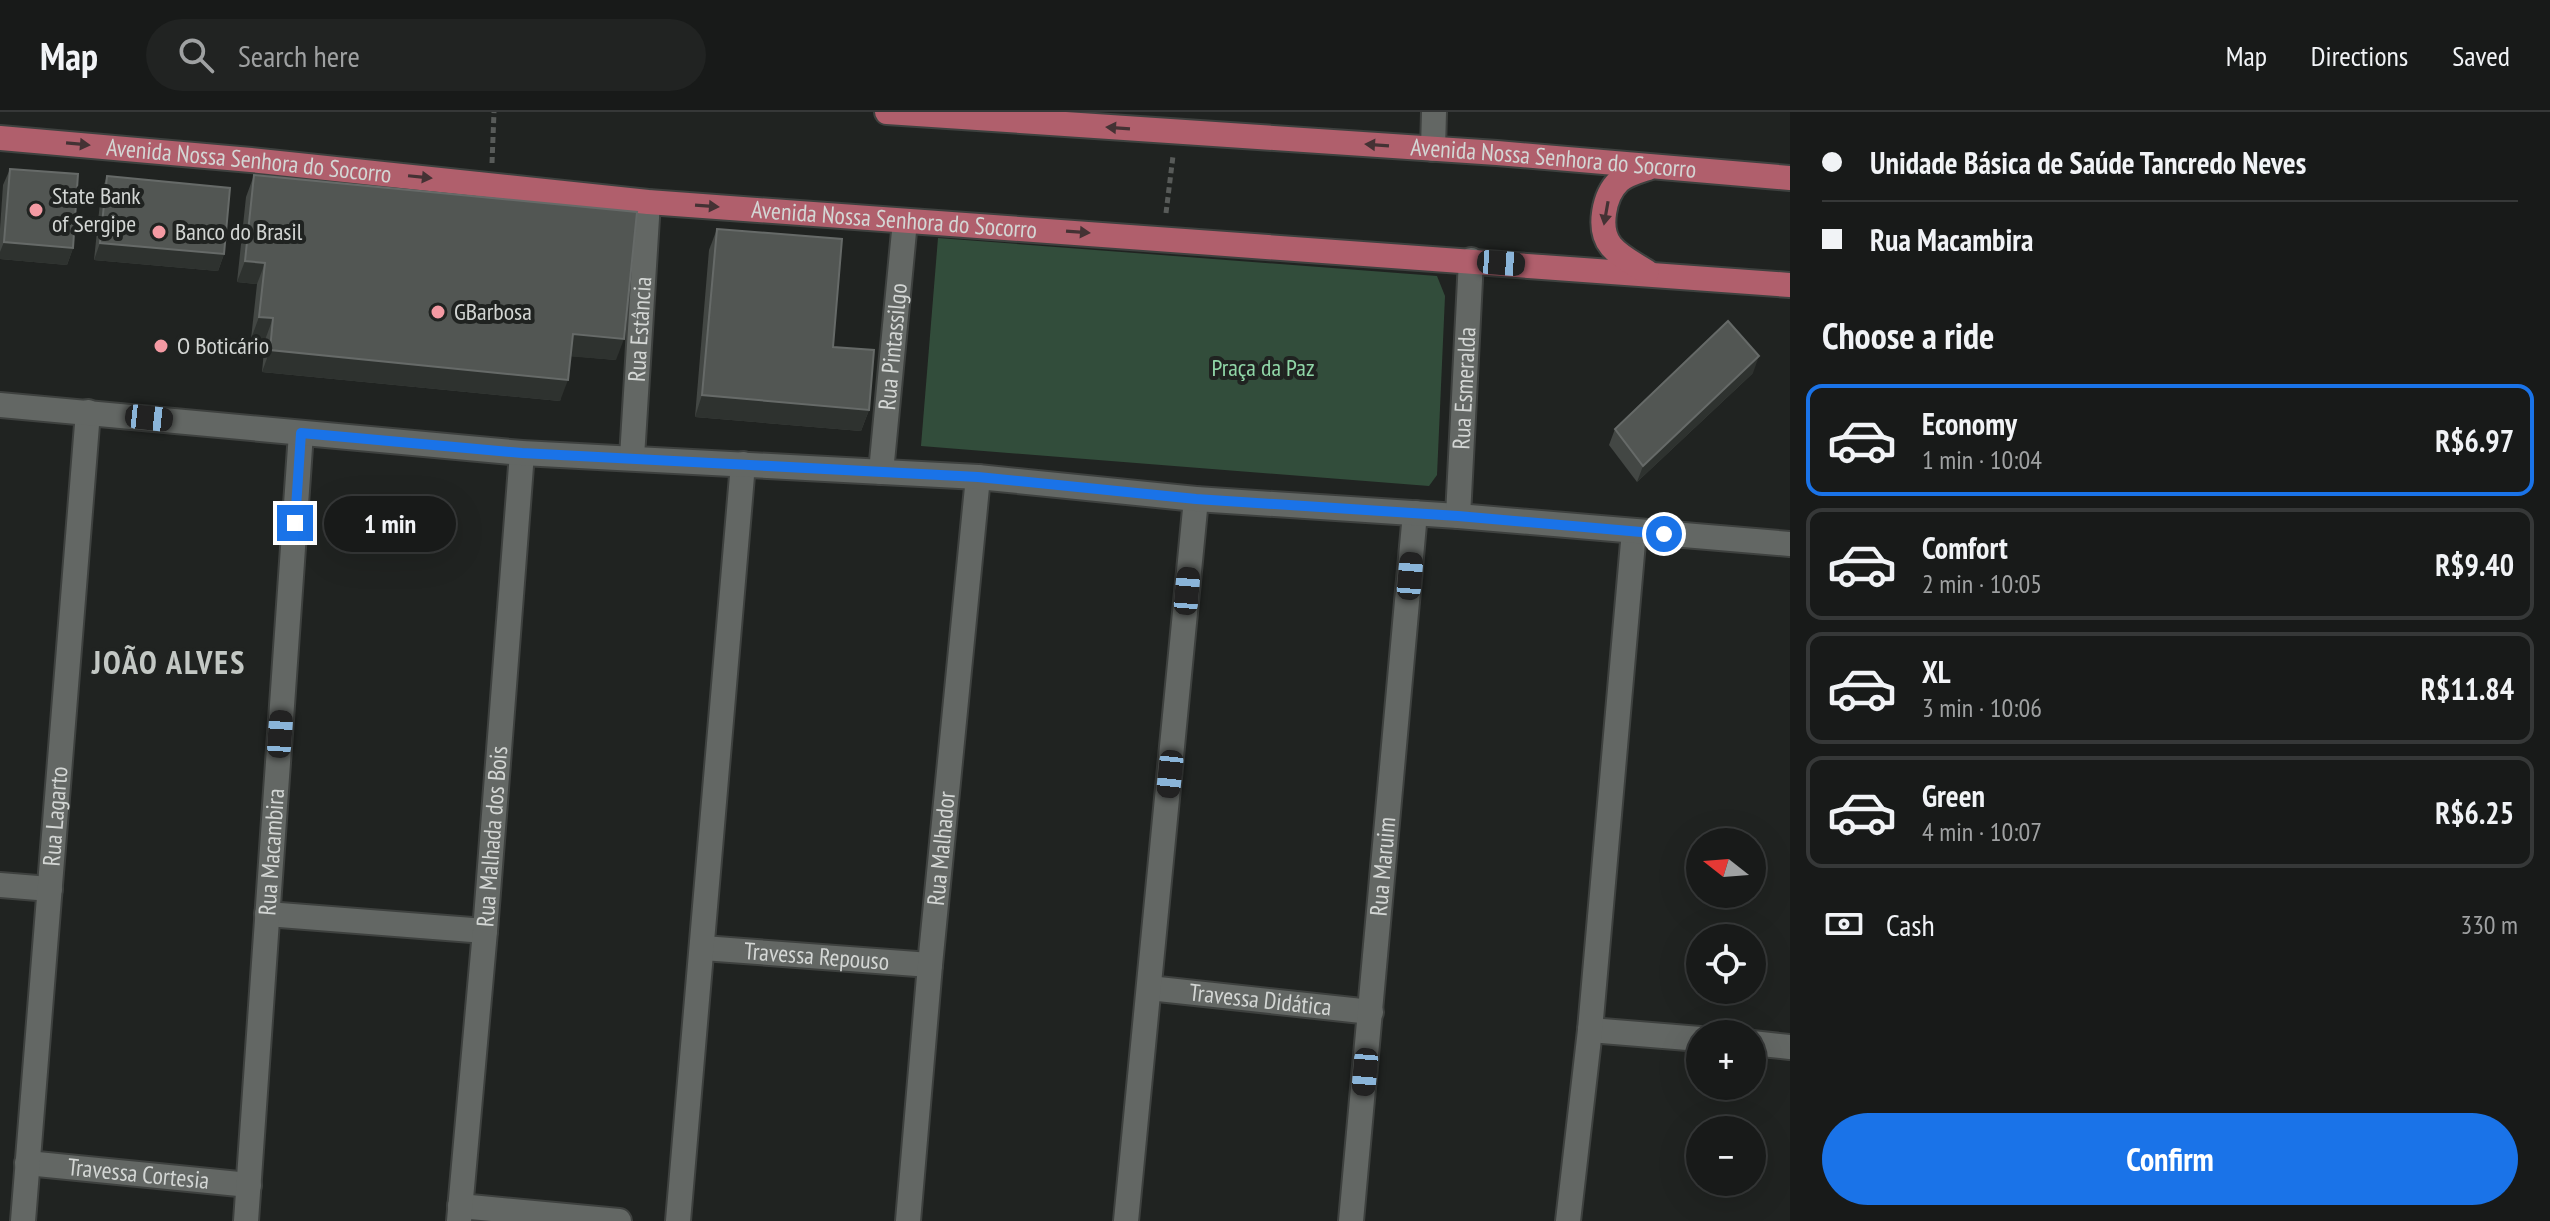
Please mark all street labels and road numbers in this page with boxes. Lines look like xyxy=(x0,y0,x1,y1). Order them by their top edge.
street label: Avenida Nossa Senhora do Socorro xyxy=(105,131,393,190)
street label: Avenida Nossa Senhora do Socorro xyxy=(1410,131,1698,185)
street label: Avenida Nossa Senhora do Socorro xyxy=(750,194,1038,245)
street label: Rua Estância xyxy=(621,276,658,383)
street label: Rua Pintassilgo xyxy=(871,282,914,411)
street label: Rua Esmeralda xyxy=(1445,326,1483,450)
street label: Rua Malhada dos Bois xyxy=(469,745,514,928)
street label: Rua Lagarto xyxy=(36,765,74,867)
street label: Rua Macambira xyxy=(251,787,291,916)
street label: Rua Malhador xyxy=(920,789,962,907)
street label: Rua Maruim xyxy=(1363,816,1402,917)
street label: Travessa Repouso xyxy=(743,935,890,977)
street label: Travessa Didática xyxy=(1188,976,1333,1023)
street label: Travessa Cortesia xyxy=(66,1151,211,1196)

